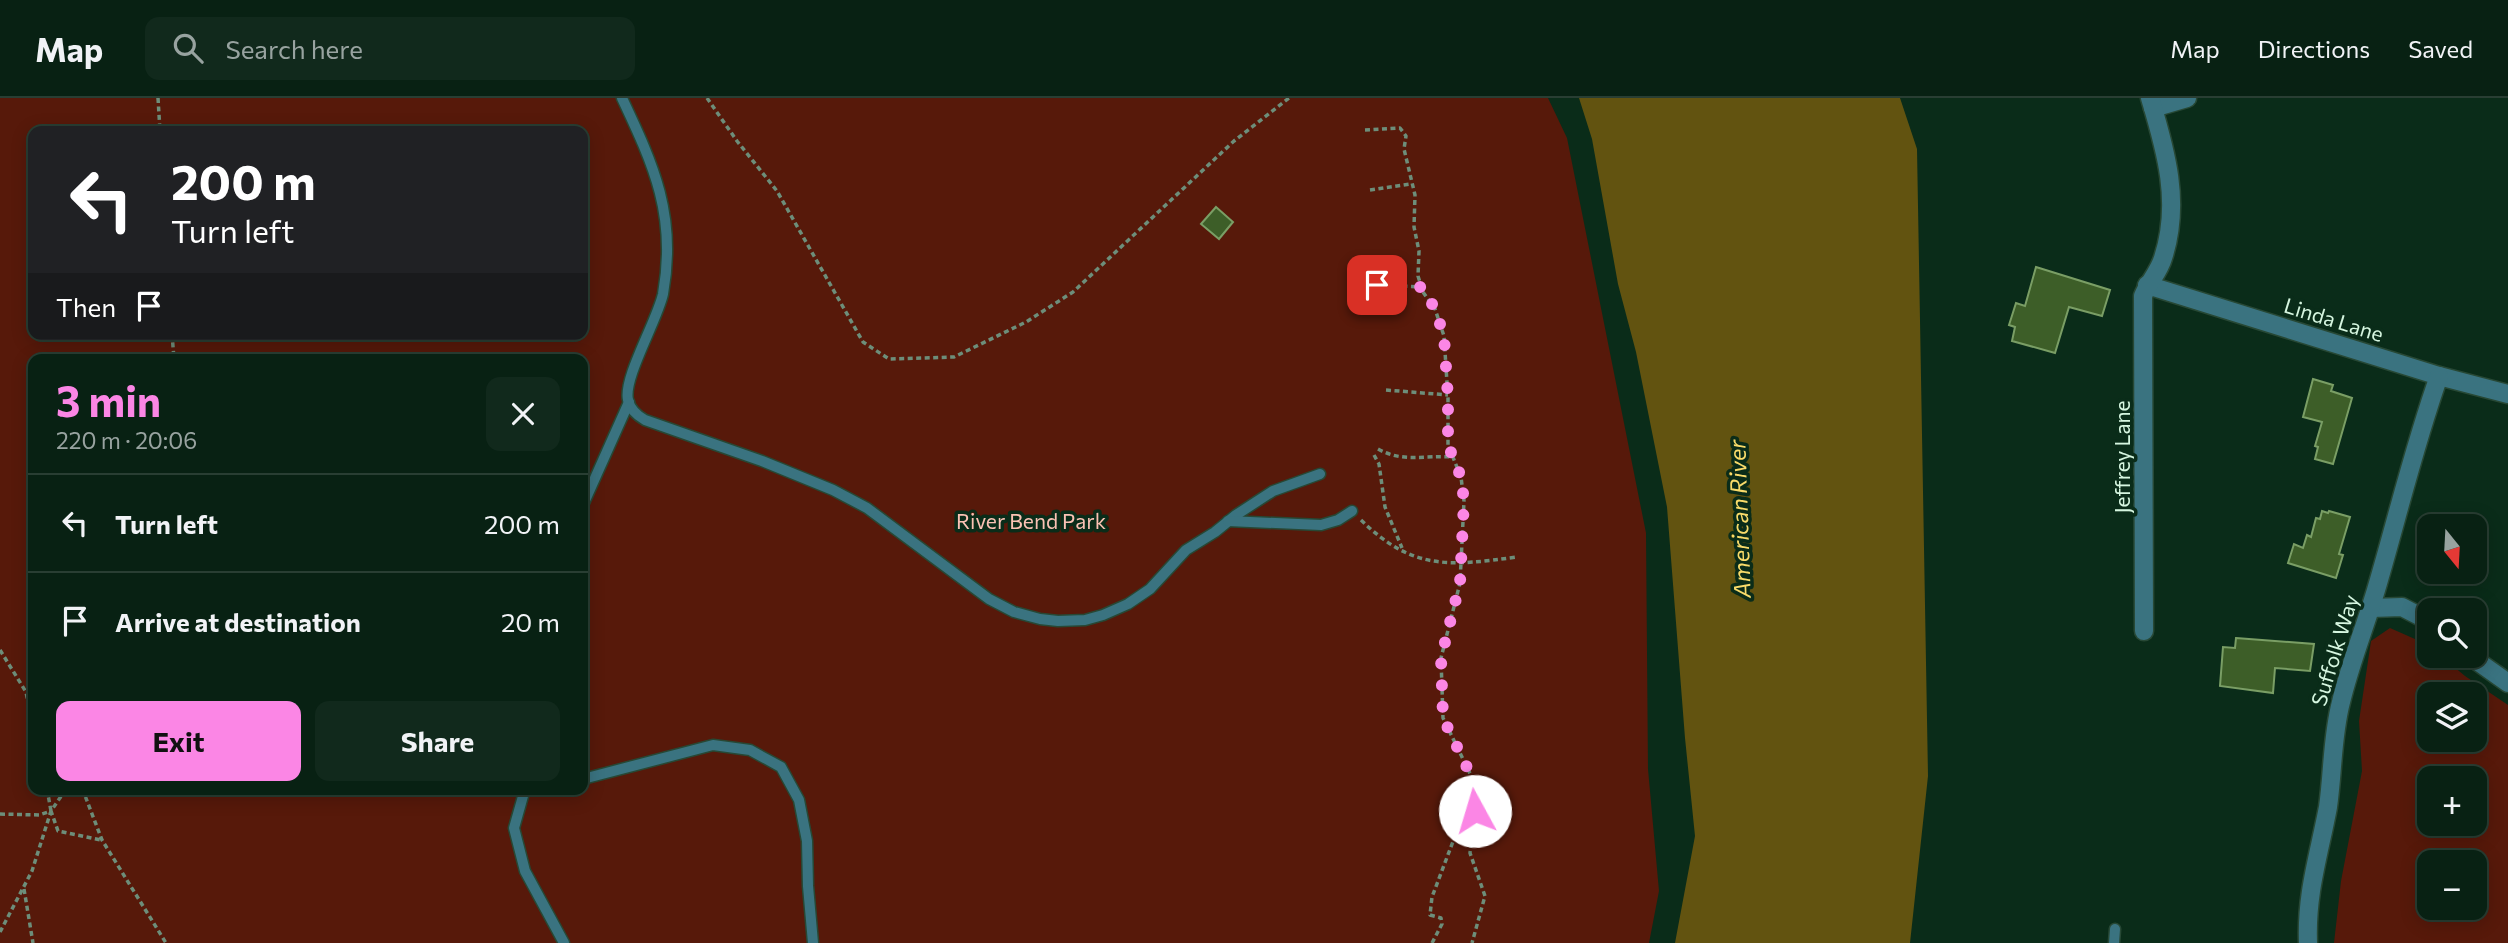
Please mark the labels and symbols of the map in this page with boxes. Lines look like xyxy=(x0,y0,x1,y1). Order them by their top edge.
pin xyxy=(1347,255,1407,315)
street label: Linda Lane xyxy=(2281,292,2387,346)
street label: Jeffrey Lane xyxy=(2109,401,2134,514)
water label: American River xyxy=(1722,439,1756,600)
park label: River Bend Park xyxy=(956,508,1106,533)
north arrow xyxy=(2417,514,2487,584)
street label: Suffolk Way xyxy=(2305,591,2363,709)
position arrow xyxy=(1438,774,1512,848)

